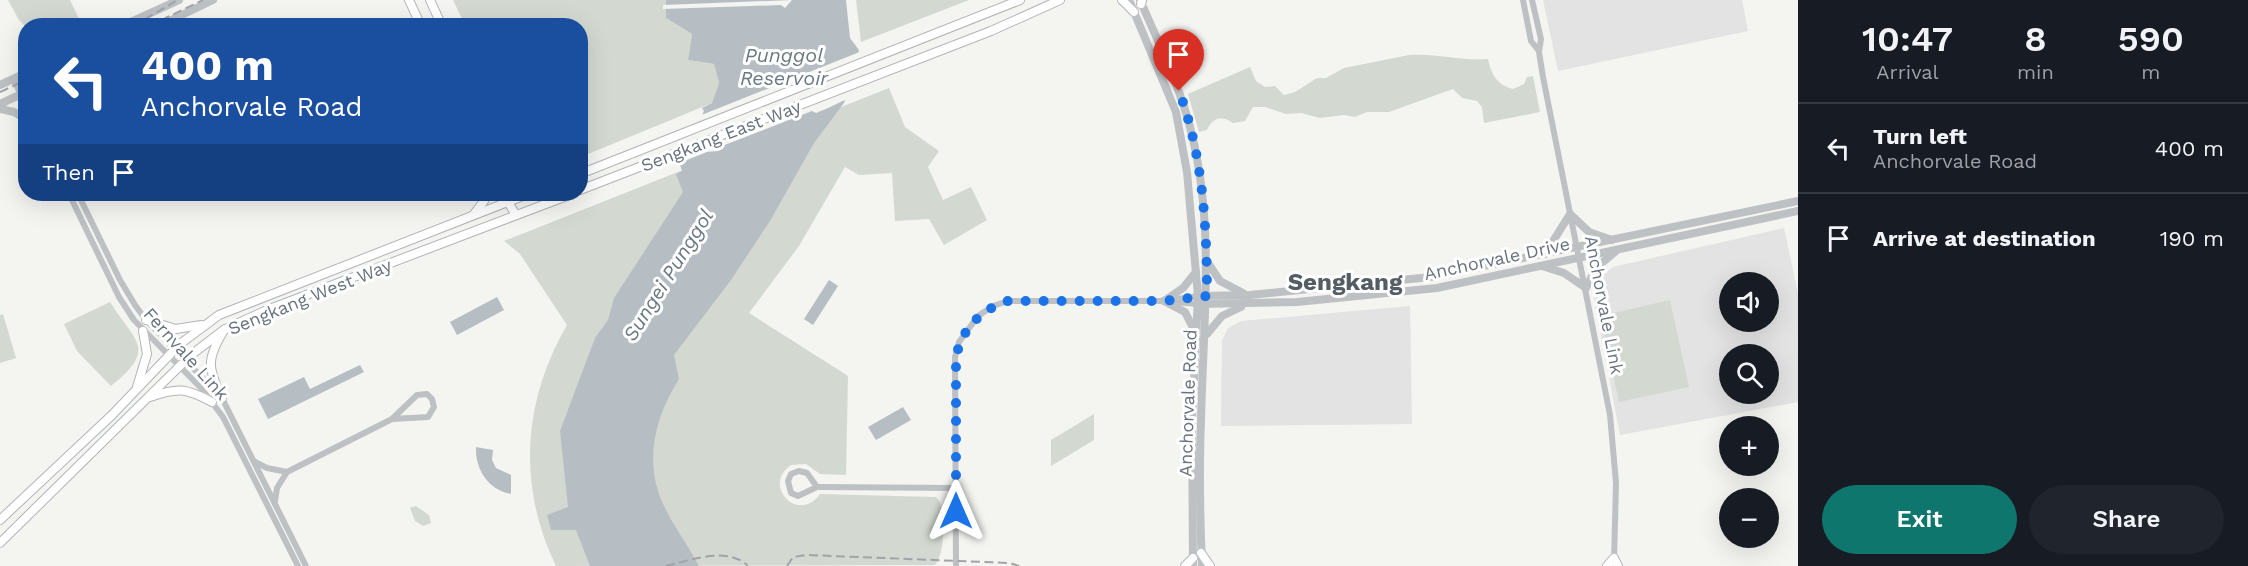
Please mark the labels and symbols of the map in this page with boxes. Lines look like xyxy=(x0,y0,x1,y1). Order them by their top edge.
pin xyxy=(1153,29,1204,91)
water label: Punggol Reservoir xyxy=(740,43,829,90)
street label: Sengkang East Way xyxy=(638,95,804,176)
water label: Sungei Punggol xyxy=(618,205,718,345)
street label: Anchorvale Drive xyxy=(1422,233,1572,284)
street label: Anchorvale Link xyxy=(1581,234,1628,376)
street label: Sengkang West Way xyxy=(225,254,395,339)
district label: Sengkang xyxy=(1288,268,1403,296)
street label: Fernvale Link xyxy=(139,303,233,404)
street label: Anchorvale Road xyxy=(1174,329,1201,477)
position arrow xyxy=(924,479,988,543)

